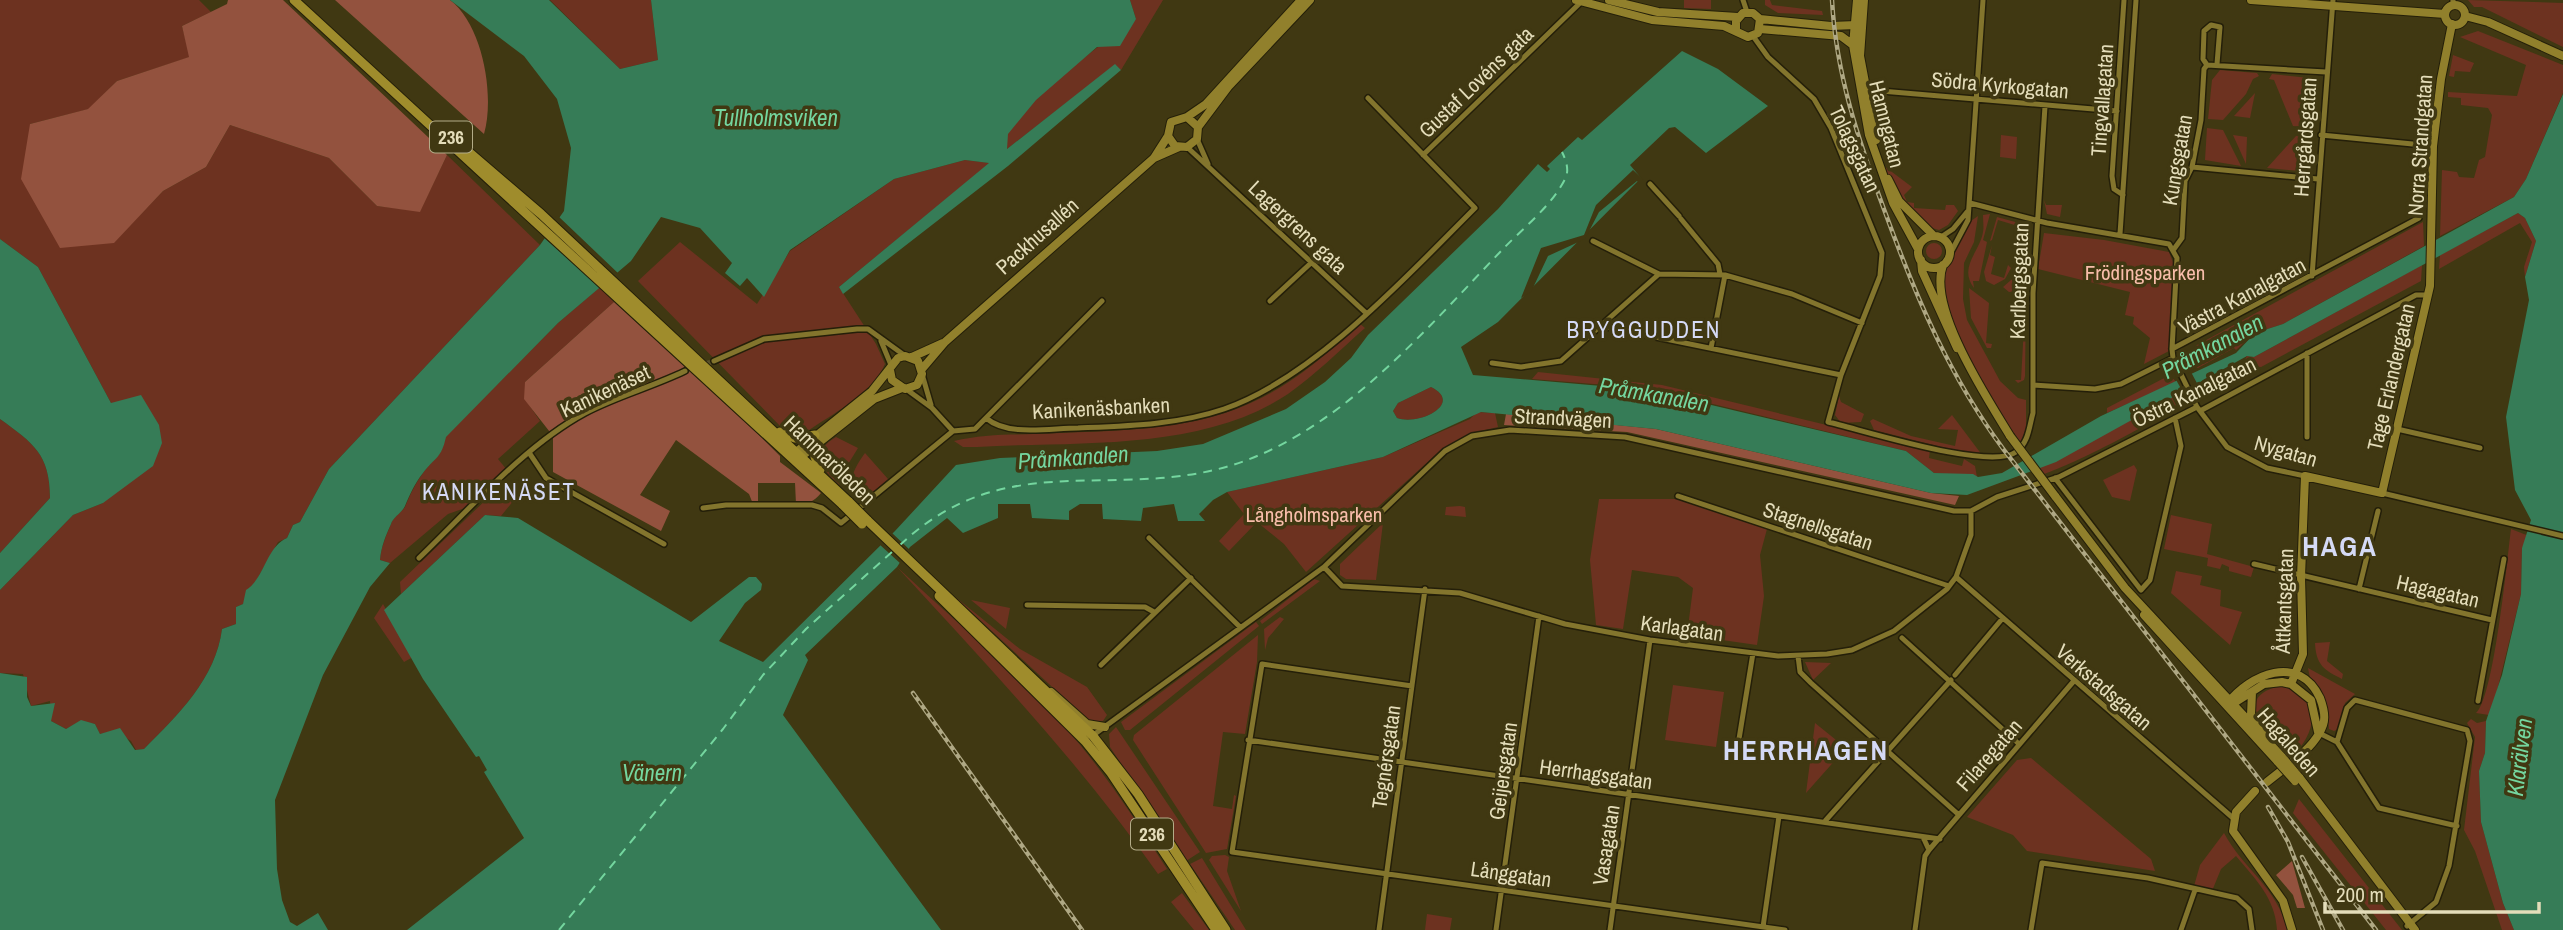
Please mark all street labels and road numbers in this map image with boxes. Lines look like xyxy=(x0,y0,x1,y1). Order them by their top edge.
street label: Gustaf Lovéns gata xyxy=(1412,19,1540,144)
street label: Tingvallagatan xyxy=(2084,43,2120,157)
street label: Södra Kyrkogatan xyxy=(1930,65,2070,105)
street label: Norra Strandgatan xyxy=(2401,73,2439,217)
street label: Herrgårdsgatan xyxy=(2286,76,2324,198)
street label: Hamngatan xyxy=(1862,77,1912,171)
street label: Tolagsgatan xyxy=(1822,101,1888,197)
street label: Kungsgatan xyxy=(2155,112,2199,208)
road number: 236 xyxy=(430,122,472,153)
street label: Lagergrens gata xyxy=(1242,174,1354,281)
street label: Packhusallén xyxy=(989,191,1085,281)
street label: Karlbergsgatan xyxy=(2002,222,2036,340)
street label: Västra Kanalgatan xyxy=(2173,250,2311,342)
street label: Tage Erlandergatan xyxy=(2360,300,2422,454)
street label: Östra Kanalgatan xyxy=(2127,350,2261,434)
street label: Kanikenäset xyxy=(555,358,655,424)
street label: Kanikenäsbanken xyxy=(1031,390,1171,426)
street label: Strandvägen xyxy=(1513,401,1613,435)
street label: Hammaröleden xyxy=(778,409,882,511)
street label: Nygatan xyxy=(2251,428,2321,474)
street label: Stagnellsgatan xyxy=(1759,495,1877,557)
street label: Åttkantsgatan xyxy=(2268,548,2300,655)
street label: Hagagatan xyxy=(2394,567,2482,615)
street label: Karlagatan xyxy=(1639,608,1725,648)
street label: Verkstadsgatan xyxy=(2050,637,2158,737)
street label: Hagaleden xyxy=(2251,701,2327,783)
street label: Tegnérsgatan xyxy=(1364,703,1408,811)
street label: Filaregatan xyxy=(1949,713,2029,797)
street label: Geijersgatan xyxy=(1482,720,1524,822)
street label: Herrhagsgatan xyxy=(1538,752,1654,796)
street label: Vasagatan xyxy=(1585,803,1627,887)
road number: 236 xyxy=(1131,818,1173,849)
street label: Långgatan xyxy=(1469,854,1553,894)

